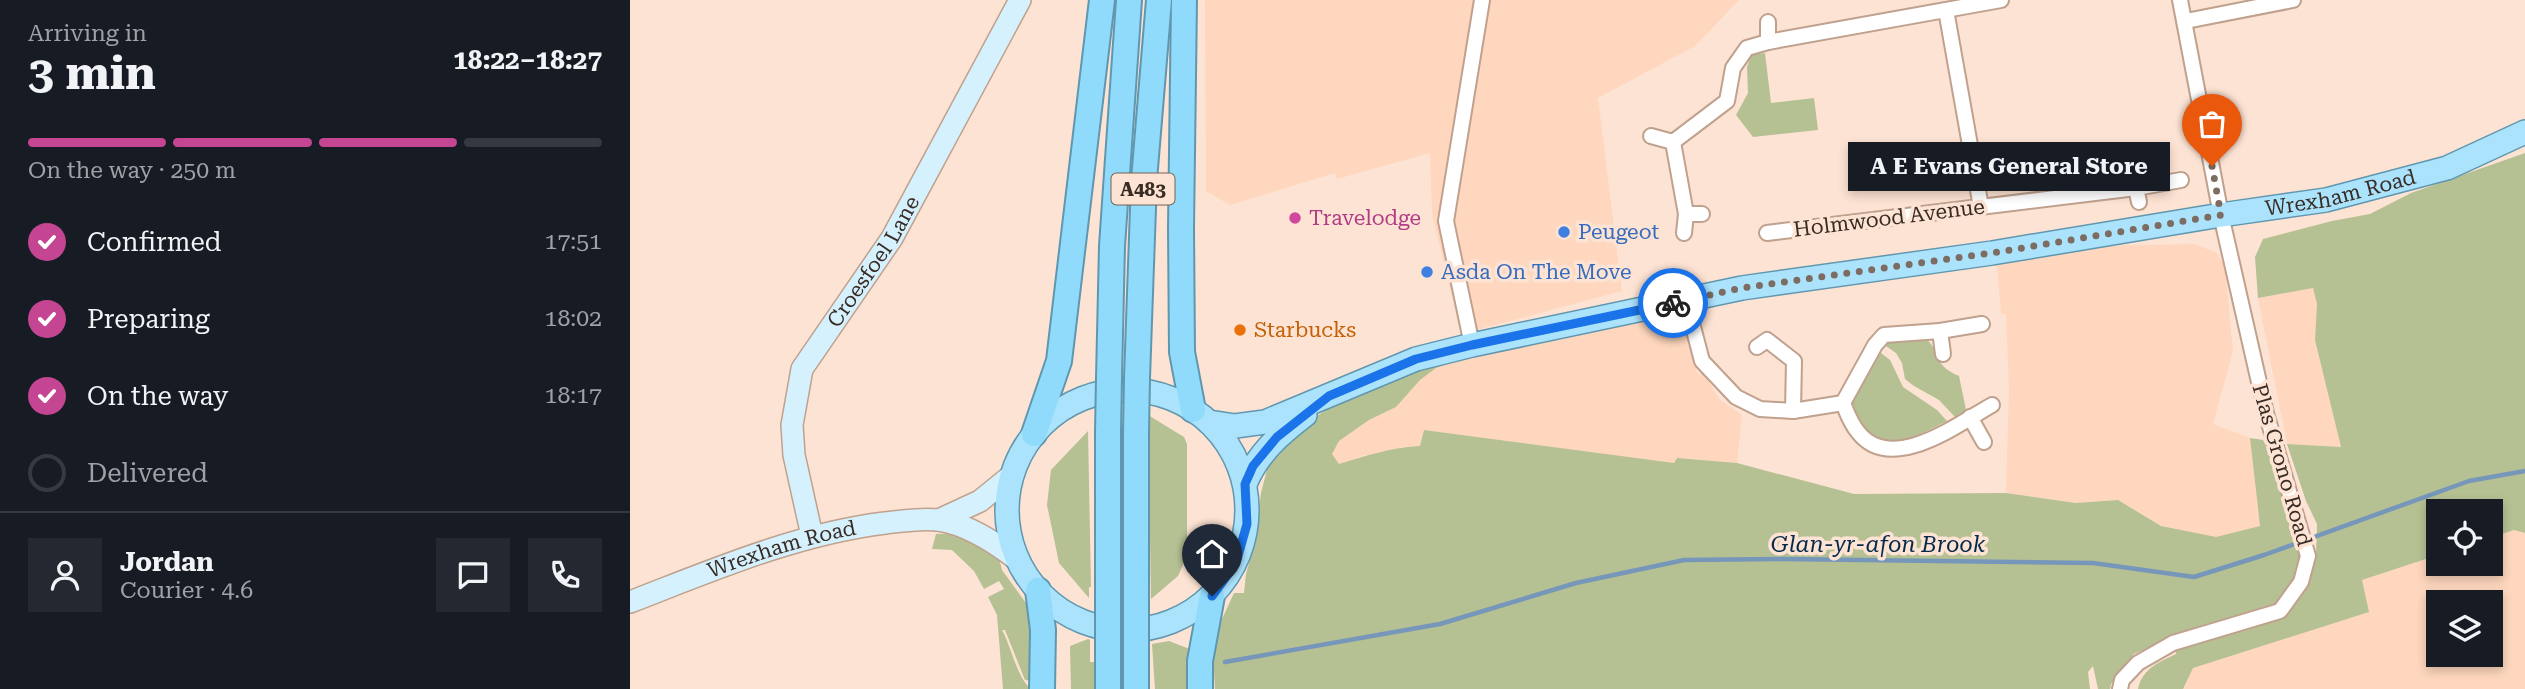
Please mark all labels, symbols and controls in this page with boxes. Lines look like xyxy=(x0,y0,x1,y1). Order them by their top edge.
text: Arriving in xyxy=(28,20,147,47)
text: 18:22–18:27 xyxy=(453,45,602,75)
text: 3 min xyxy=(28,46,156,100)
pin xyxy=(2182,94,2242,166)
icon: bag xyxy=(2193,105,2231,143)
callout: A E Evans General Store xyxy=(1848,142,2170,190)
text: A E Evans General Store xyxy=(1870,153,2148,180)
text: On the way · 250 m xyxy=(28,157,236,184)
street label: Wrexham Road xyxy=(2264,165,2419,221)
road number: A483 xyxy=(1112,174,1174,204)
street label: Croesfoel Lane xyxy=(822,192,924,332)
street label: Holmwood Avenue xyxy=(1792,194,1986,242)
place label: Travelodge xyxy=(1309,206,1421,230)
marker: Travelodge xyxy=(1287,210,1303,226)
place label: Peugeot xyxy=(1578,220,1660,244)
icon: check xyxy=(28,223,66,261)
marker: Peugeot xyxy=(1556,224,1572,240)
text: Confirmed xyxy=(87,227,222,257)
text: 17:51 xyxy=(545,228,602,255)
place label: Asda On The Move xyxy=(1441,260,1631,284)
marker: Asda On The Move xyxy=(1419,264,1435,280)
courier xyxy=(1638,268,1708,338)
icon: bike xyxy=(1654,284,1692,322)
icon: check xyxy=(28,300,66,338)
text: Preparing xyxy=(87,304,210,334)
text: 18:02 xyxy=(545,305,602,332)
place label: Starbucks xyxy=(1254,318,1356,342)
marker: Starbucks xyxy=(1232,322,1248,338)
icon: check xyxy=(28,377,66,415)
text: On the way xyxy=(87,381,228,411)
street label: Plas Grono Road xyxy=(2247,381,2317,549)
text: 18:17 xyxy=(545,382,602,409)
text: Delivered xyxy=(87,458,208,488)
map controls xyxy=(2426,499,2503,667)
button: locate xyxy=(2426,499,2503,576)
street label: Wrexham Road xyxy=(704,516,858,583)
pin xyxy=(1182,524,1242,596)
water label: Glan-yr-afon Brook xyxy=(1771,531,1986,558)
icon: home xyxy=(1193,535,1231,573)
button: person xyxy=(28,538,102,612)
button: chat xyxy=(436,538,510,612)
button: phone xyxy=(528,538,602,612)
text: Jordan xyxy=(120,547,214,577)
text: Courier · 4.6 xyxy=(120,577,253,604)
button: layers xyxy=(2426,590,2503,667)

